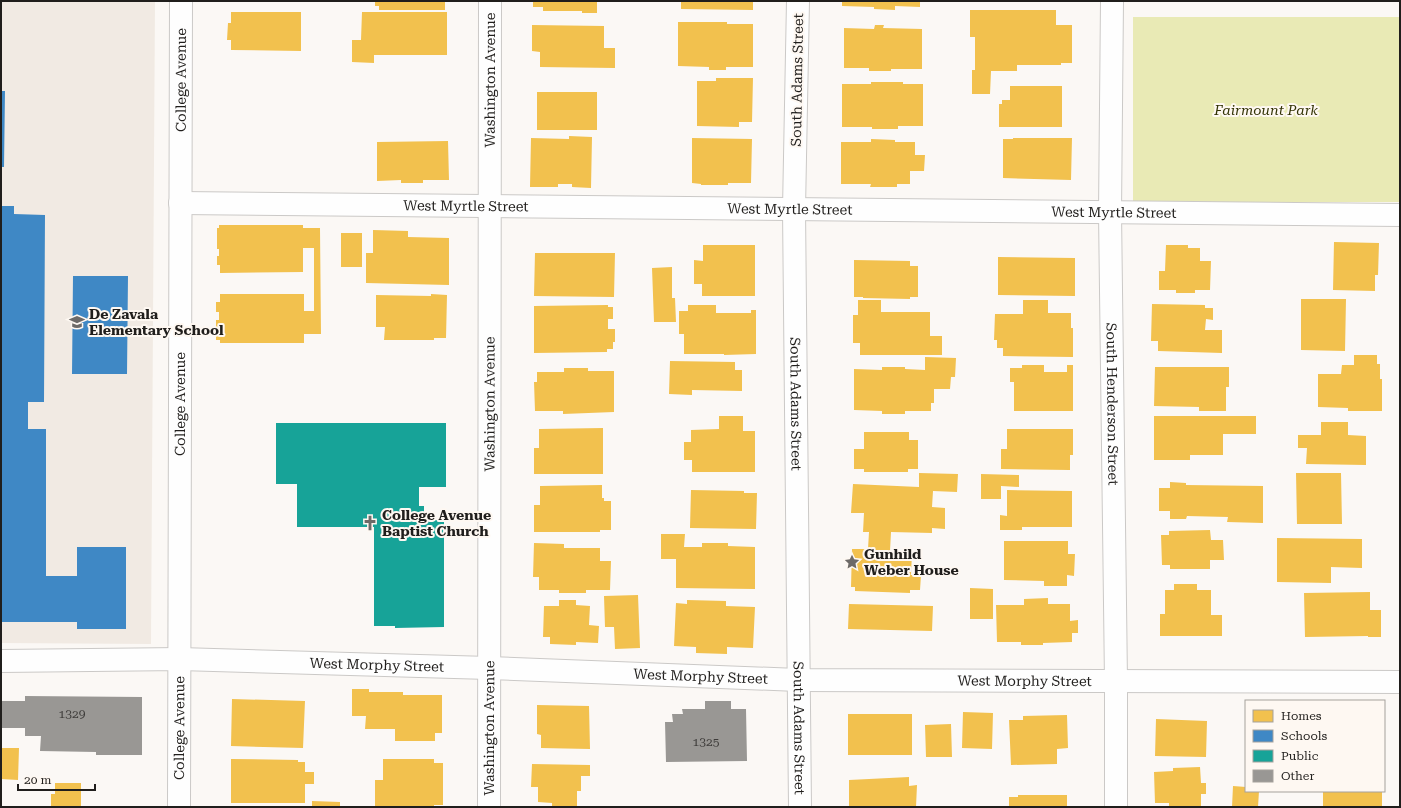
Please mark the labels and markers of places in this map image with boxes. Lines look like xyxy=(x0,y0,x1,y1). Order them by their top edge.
place label: De Zavala Elementary School xyxy=(89,306,224,338)
school or university icon: De Zavala Elementary School xyxy=(68,313,86,331)
place label: College Avenue Baptist Church xyxy=(382,507,491,539)
church icon: College Avenue Baptist Church xyxy=(361,514,379,532)
place label: Gunhild Weber House xyxy=(864,546,959,578)
place icon: Gunhild Weber House xyxy=(843,553,861,571)

